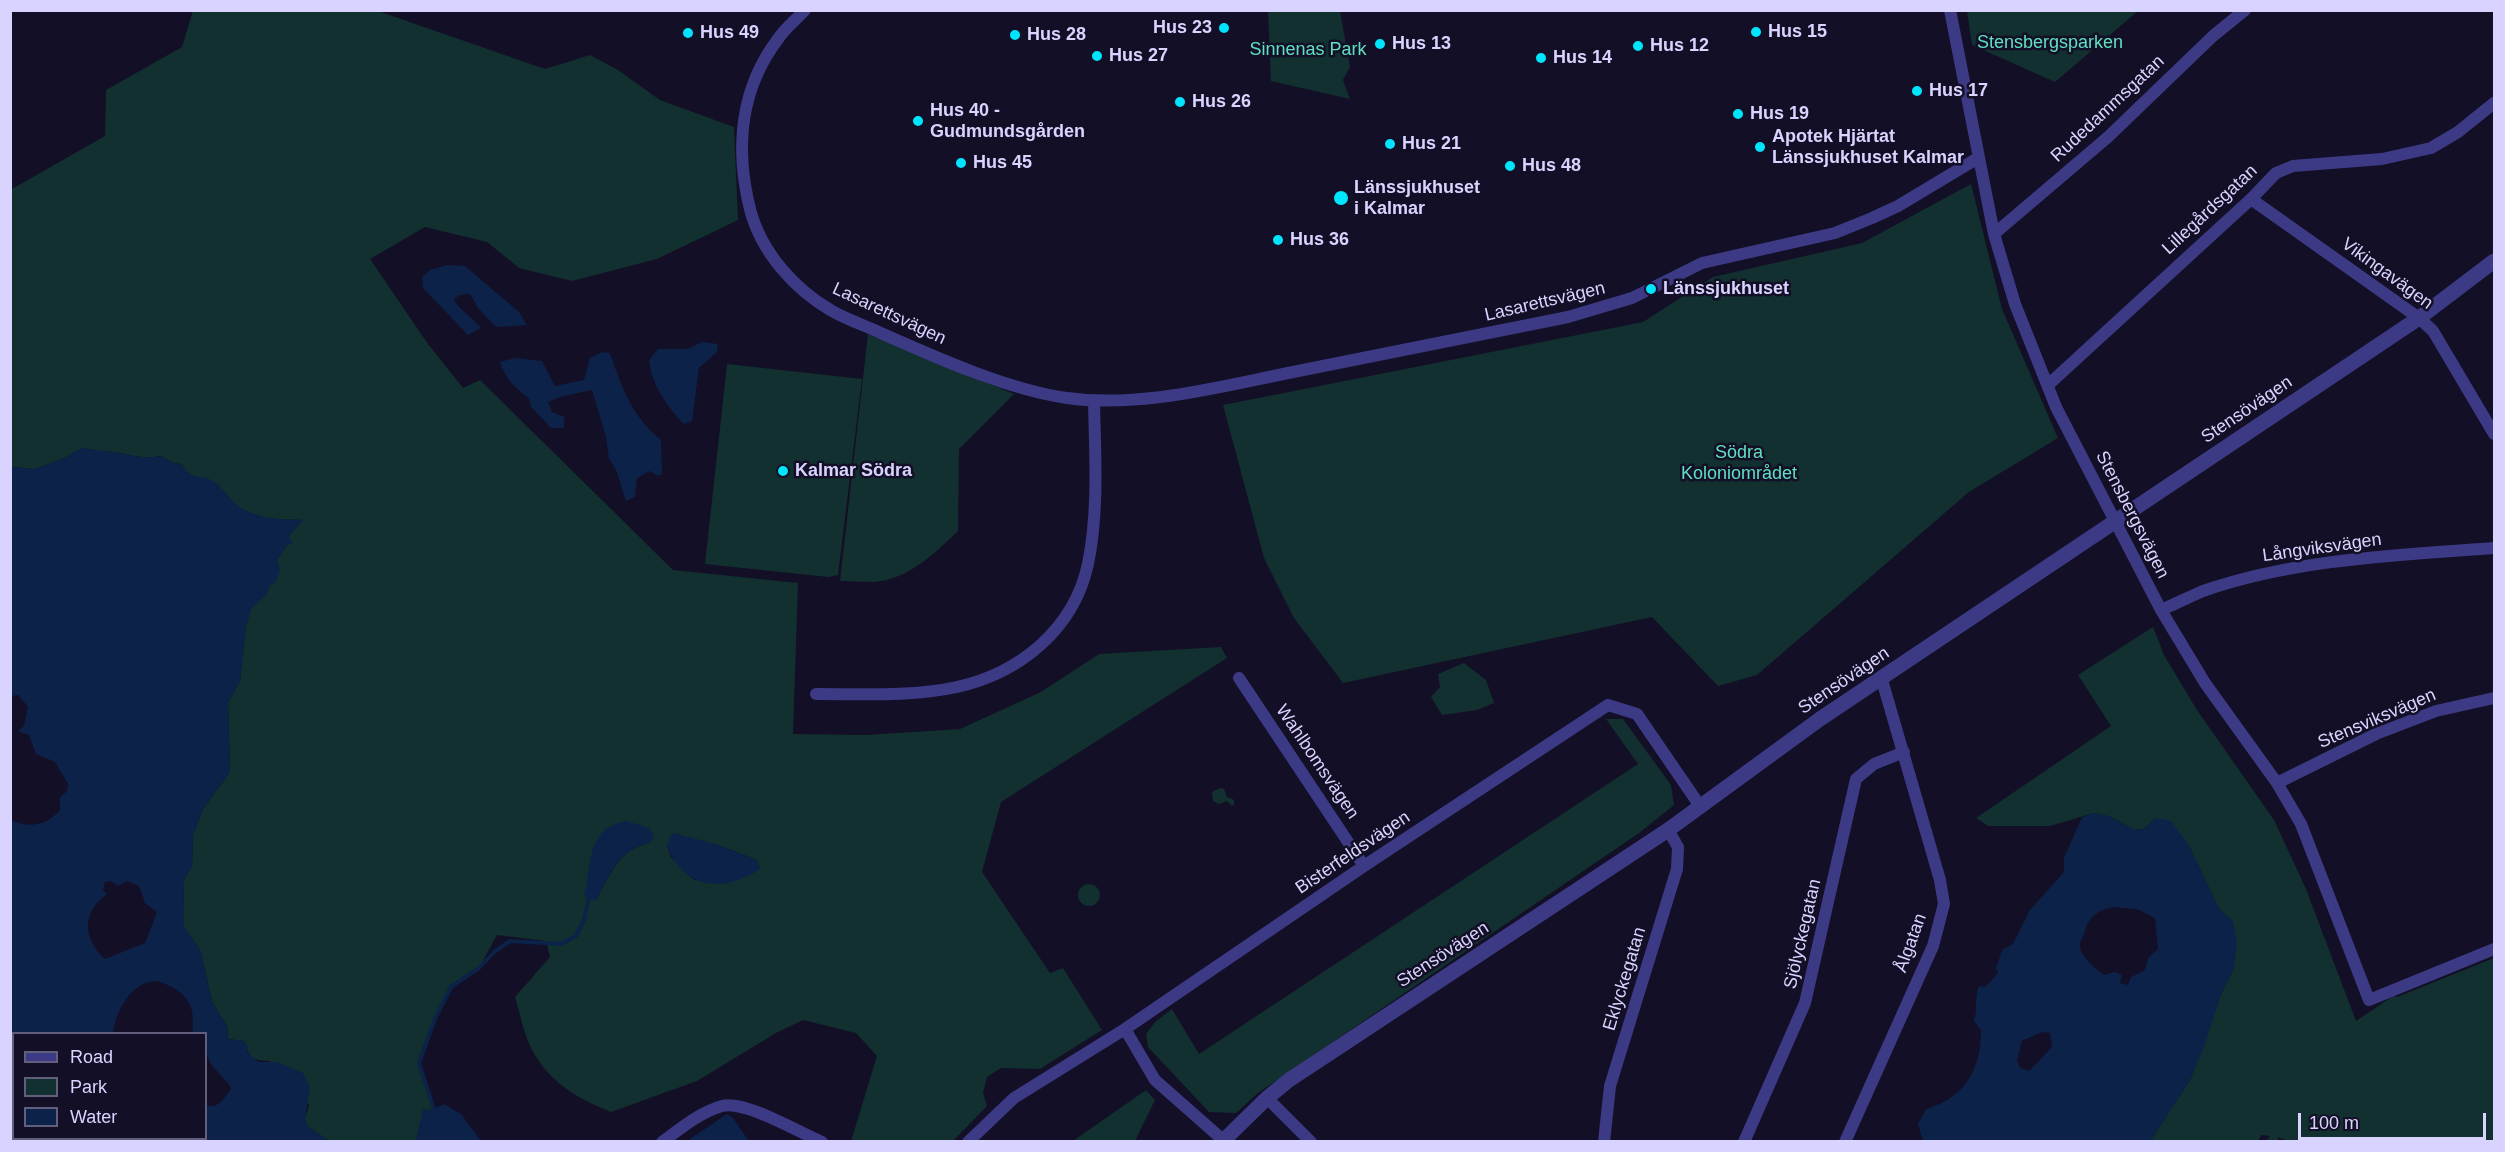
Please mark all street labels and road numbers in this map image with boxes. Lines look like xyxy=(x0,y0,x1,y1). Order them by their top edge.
street label: Rudedammsgatan xyxy=(2047,51,2169,167)
street label: Lillegårdsgatan xyxy=(2158,160,2262,260)
street label: Vikingavägen xyxy=(2337,234,2437,314)
street label: Lasarettsvägen xyxy=(829,278,949,350)
street label: Lasarettsvägen xyxy=(1483,278,1607,326)
street label: Stensövägen xyxy=(2197,372,2297,448)
street label: Stensbergsvägen xyxy=(2091,448,2173,582)
street label: Långviksvägen xyxy=(2261,529,2383,567)
street label: Stensövägen xyxy=(1794,643,1894,719)
street label: Stensviksvägen xyxy=(2315,684,2439,754)
street label: Wahlbomsvägen xyxy=(1271,701,1363,823)
street label: Bisterfeldsvägen xyxy=(1292,807,1414,899)
street label: Sjölyckegatan xyxy=(1780,877,1826,991)
street label: Ålgatan xyxy=(1890,911,1932,975)
street label: Stensövägen xyxy=(1393,917,1493,993)
street label: Eklyckegatan xyxy=(1599,925,1651,1033)

